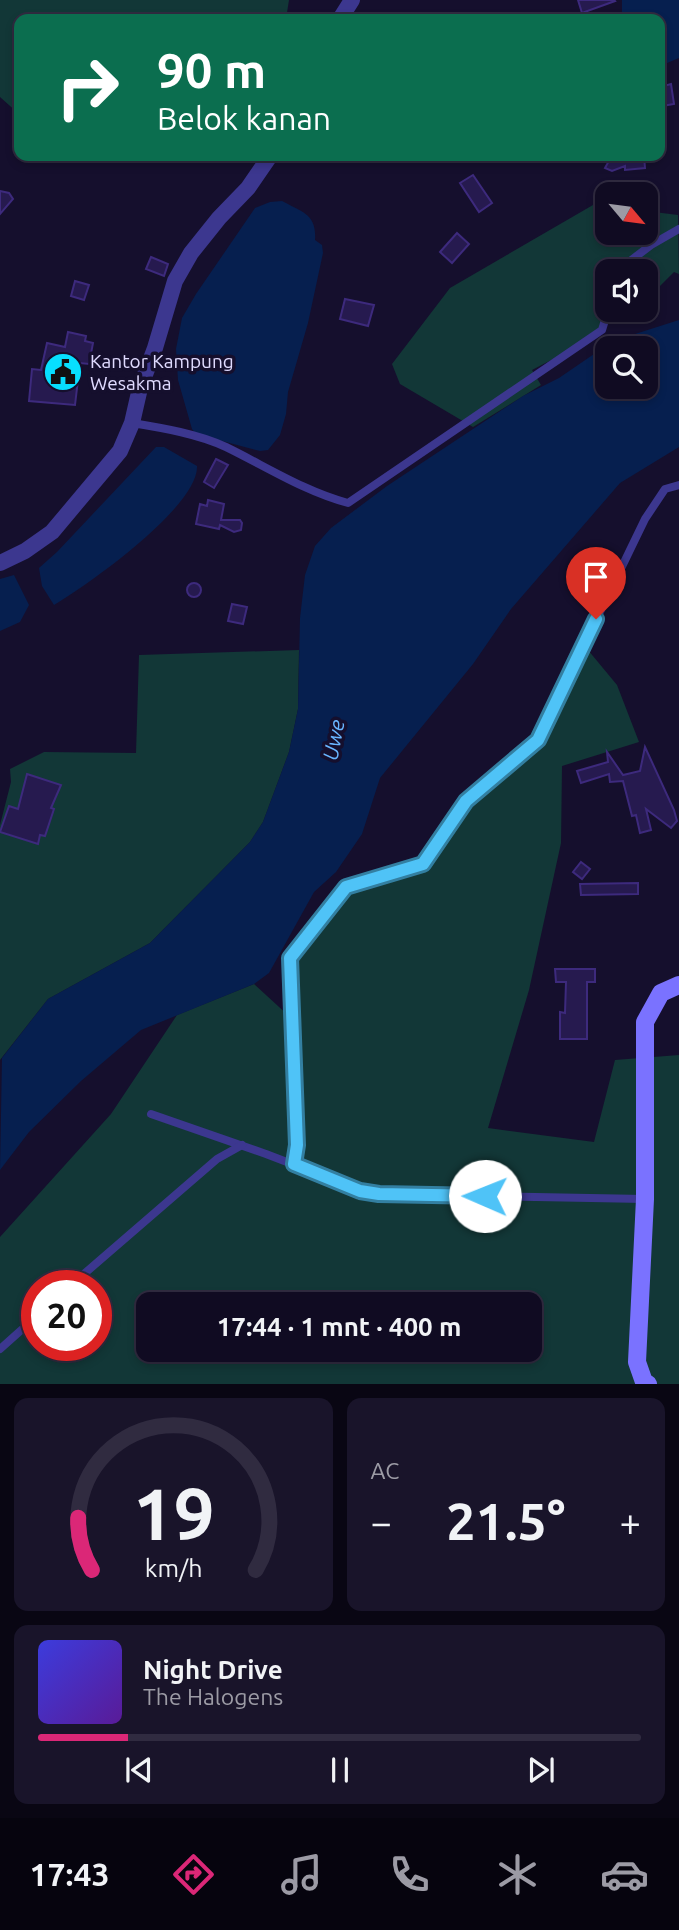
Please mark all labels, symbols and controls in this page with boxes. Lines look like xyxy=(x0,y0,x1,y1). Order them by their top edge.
icon: right xyxy=(42,42,133,133)
text: 90 m xyxy=(157,42,266,97)
text: Belok kanan xyxy=(157,100,331,136)
north arrow xyxy=(595,182,658,245)
map controls xyxy=(595,182,658,399)
button: sound xyxy=(595,259,658,322)
button: search xyxy=(595,336,658,399)
place label: Kantor Kampung Wesakma xyxy=(90,350,234,394)
public building icon: Kantor Kampung Wesakma xyxy=(42,351,84,393)
pin xyxy=(566,547,626,619)
icon: arrive xyxy=(577,558,615,596)
water label: Uwe xyxy=(317,717,349,762)
position arrow xyxy=(448,1159,522,1233)
speed limit sign: 20 xyxy=(21,1270,112,1361)
text: 17:44 · 1 mnt · 400 m xyxy=(217,1312,461,1341)
text: AC xyxy=(371,1458,399,1483)
text: 19 xyxy=(132,1473,214,1555)
text: 21.5° xyxy=(446,1492,565,1550)
text: − xyxy=(371,1501,392,1543)
text: + xyxy=(620,1501,641,1543)
text: km/h xyxy=(144,1554,202,1582)
text: Night Drive xyxy=(143,1655,283,1684)
text: The Halogens xyxy=(143,1684,283,1709)
icon: previous xyxy=(120,1751,158,1789)
icon: pause xyxy=(321,1751,359,1789)
icon: next xyxy=(522,1751,560,1789)
icon: directions xyxy=(169,1850,218,1899)
icon: music xyxy=(277,1850,326,1899)
icon: phone xyxy=(385,1850,434,1899)
icon: climate xyxy=(493,1850,542,1899)
icon: car xyxy=(600,1850,649,1899)
text: 17:43 xyxy=(29,1856,110,1892)

